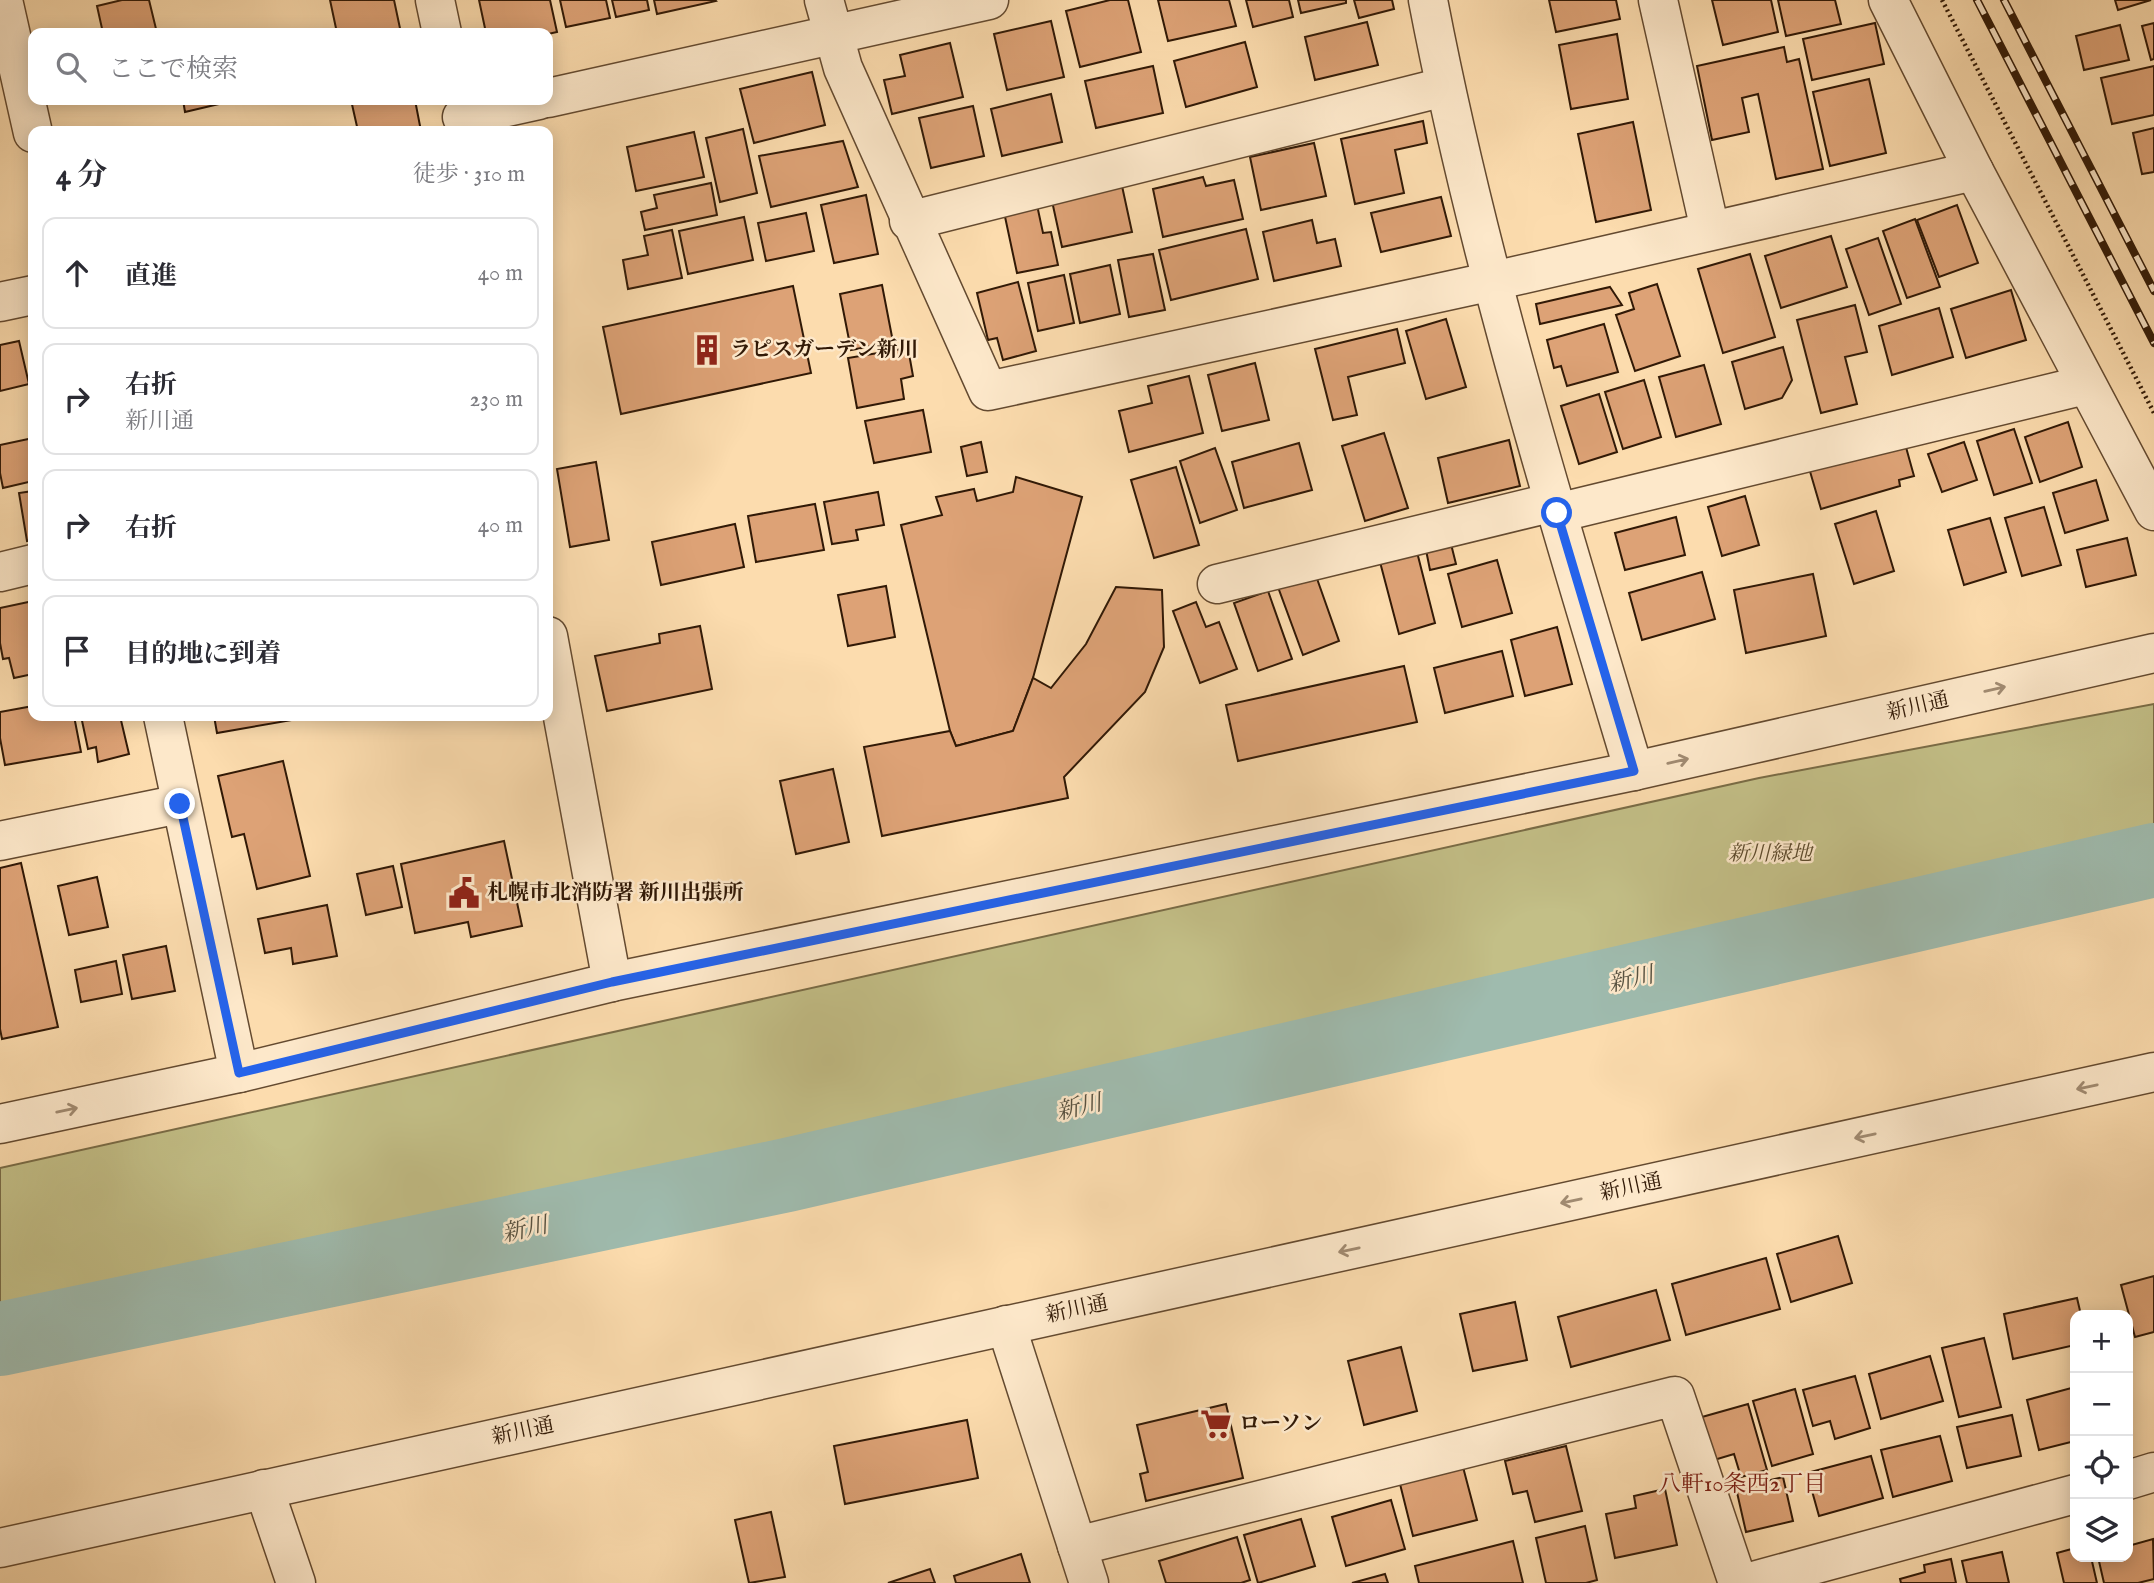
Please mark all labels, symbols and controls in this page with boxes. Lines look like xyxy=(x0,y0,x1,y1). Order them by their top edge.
search box xyxy=(28,28,553,105)
icon: search xyxy=(52,48,90,86)
text: ここで検索 xyxy=(108,53,238,86)
text: 4 分 xyxy=(56,157,107,195)
text: 徒歩 · 310 m xyxy=(413,160,525,189)
icon: ahead xyxy=(58,254,96,292)
text: 40 m xyxy=(478,259,523,288)
text: 直進 xyxy=(125,260,177,293)
building icon: ラピスガーデン新川 xyxy=(690,333,724,367)
place label: ラピスガーデン新川 xyxy=(730,337,919,364)
text: 右折 xyxy=(125,369,177,402)
icon: right xyxy=(58,380,96,418)
text: 230 m xyxy=(470,385,523,414)
text: 新川通 xyxy=(125,407,194,436)
route start xyxy=(1541,497,1572,528)
icon: right xyxy=(58,506,96,544)
text: 40 m xyxy=(478,511,523,540)
text: 右折 xyxy=(125,512,177,545)
icon: arrive xyxy=(58,632,96,670)
text: 目的地に到着 xyxy=(125,638,281,671)
one-way arrow xyxy=(1983,682,2006,695)
street label: 新川通 xyxy=(1884,687,1952,727)
one-way arrow xyxy=(1666,754,1689,768)
route end xyxy=(164,788,195,819)
park label: 新川緑地 xyxy=(1728,841,1814,868)
public building icon: 札幌市北消防署 新川出張所 xyxy=(447,876,481,910)
place label: 札幌市北消防署 新川出張所 xyxy=(487,880,744,907)
water label: 新川 xyxy=(1605,960,1660,999)
one-way arrow xyxy=(2076,1081,2099,1094)
water label: 新川 xyxy=(1053,1088,1108,1127)
one-way arrow xyxy=(55,1103,78,1116)
one-way arrow xyxy=(1854,1130,1877,1143)
street label: 新川通 xyxy=(1597,1168,1665,1208)
one-way arrow xyxy=(1560,1194,1583,1208)
water label: 新川 xyxy=(499,1210,553,1249)
one-way arrow xyxy=(1338,1243,1361,1257)
street label: 新川通 xyxy=(1043,1290,1111,1330)
map controls xyxy=(2070,1310,2133,1562)
button: + xyxy=(2070,1310,2133,1373)
button: − xyxy=(2070,1373,2133,1436)
supermarket icon: ローソン xyxy=(1199,1407,1233,1441)
place label: ローソン xyxy=(1239,1411,1322,1438)
street label: 新川通 xyxy=(489,1412,557,1452)
button: locate xyxy=(2070,1436,2133,1499)
district label: 八軒10条西2丁目 xyxy=(1658,1470,1826,1499)
button: layers xyxy=(2070,1499,2133,1562)

